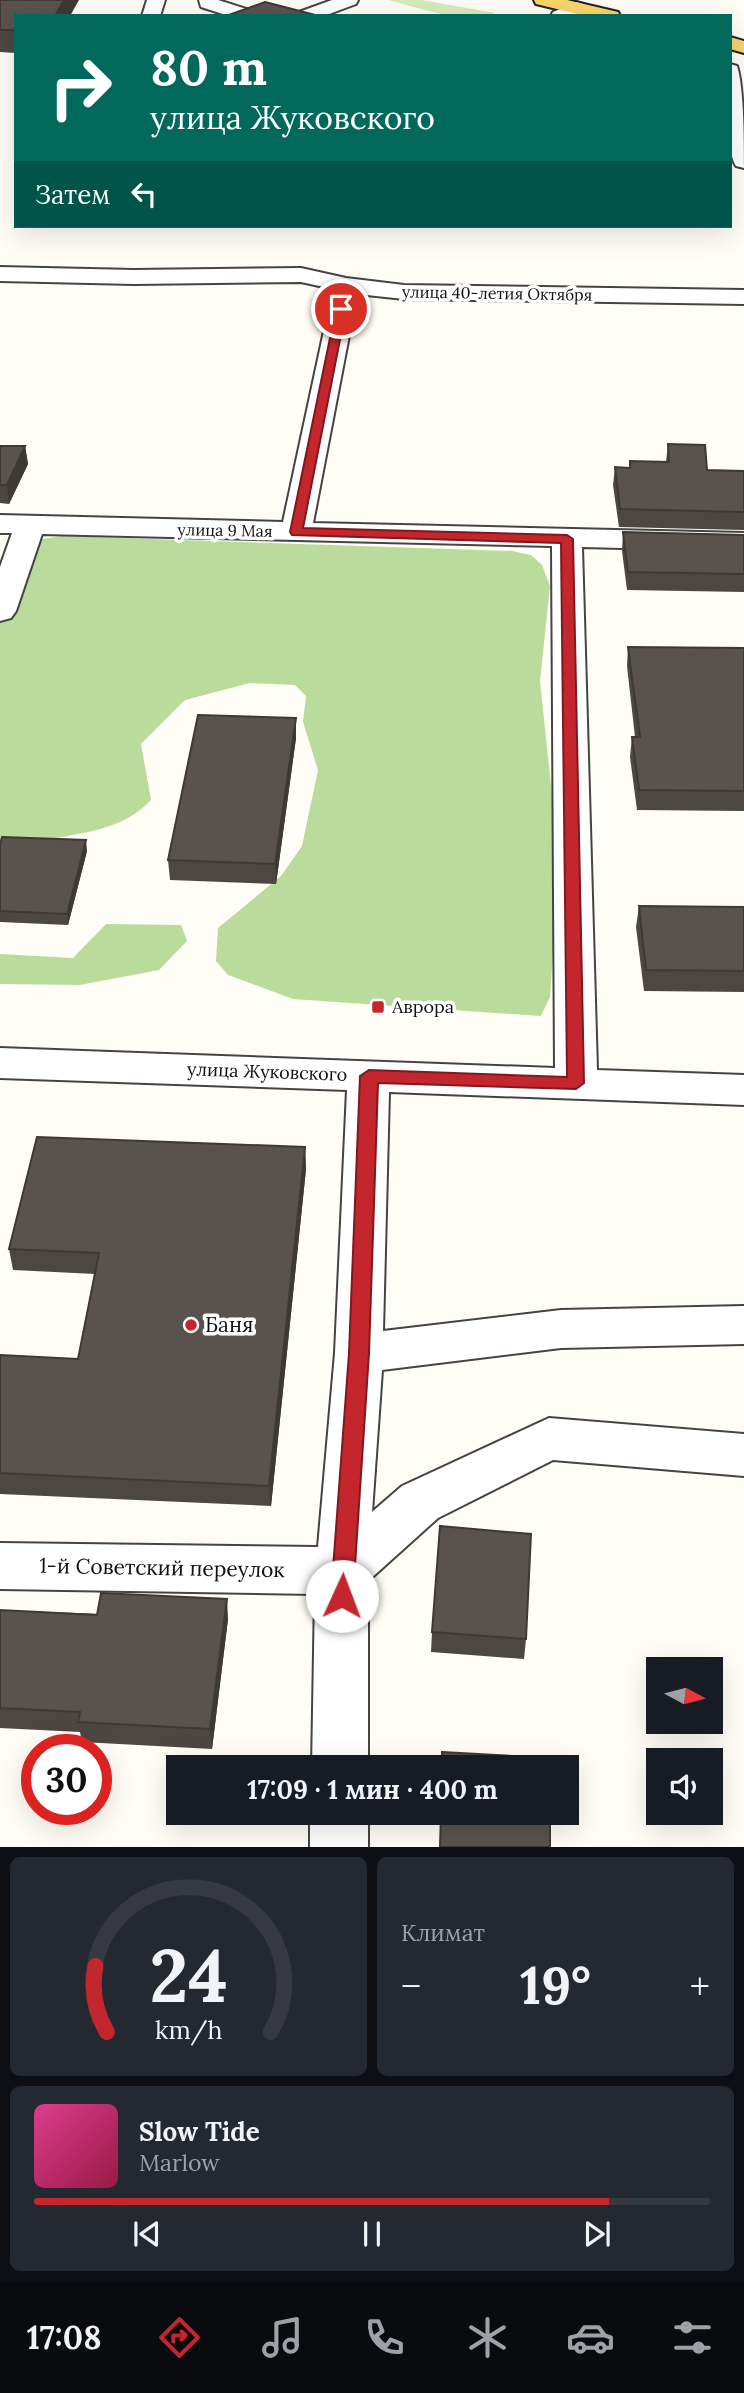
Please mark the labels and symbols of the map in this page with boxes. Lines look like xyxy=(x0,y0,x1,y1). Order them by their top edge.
pin xyxy=(311,279,371,339)
street label: улица 40-летия Октября xyxy=(402,281,592,305)
street label: улица 9 Мая xyxy=(177,519,273,541)
place label: Аврора xyxy=(391,995,454,1018)
marker: Аврора xyxy=(370,999,386,1015)
street label: улица Жуковского xyxy=(186,1057,348,1086)
place label: Баня xyxy=(205,1311,253,1338)
marker: Баня xyxy=(183,1317,199,1333)
street label: 1-й Советский переулок xyxy=(39,1552,286,1583)
position arrow xyxy=(305,1559,379,1633)
north arrow xyxy=(646,1657,723,1734)
speed limit sign: 30 xyxy=(21,1734,112,1825)

